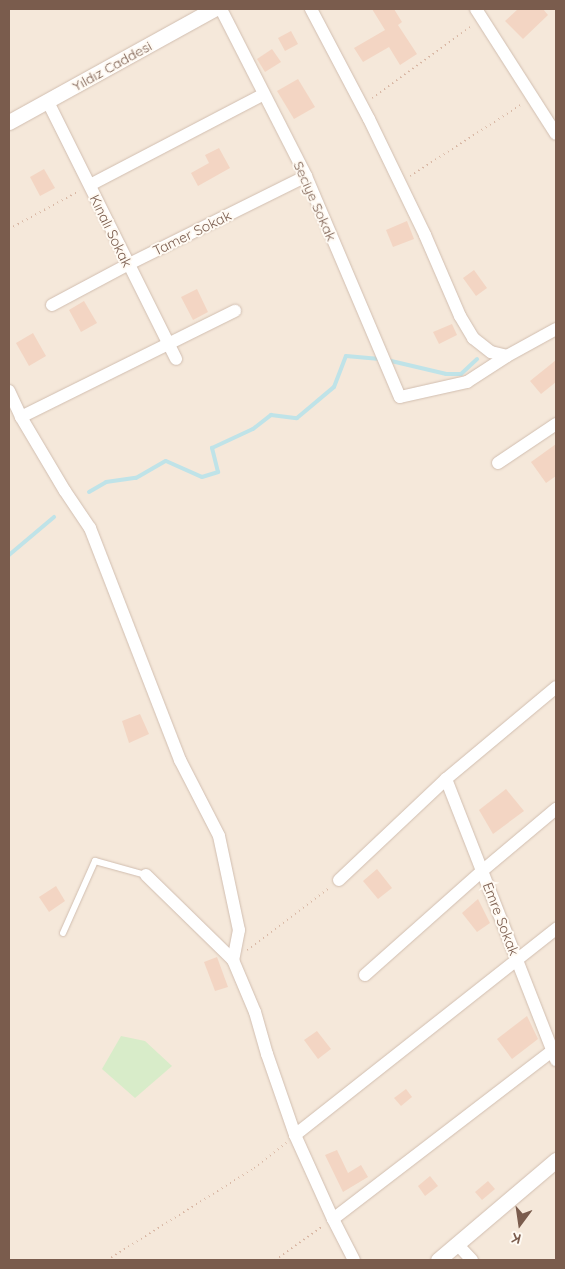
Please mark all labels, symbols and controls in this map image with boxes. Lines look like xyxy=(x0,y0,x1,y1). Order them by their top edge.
street label: Yıldız Caddesi xyxy=(69,37,155,95)
street label: Seciye Sokak xyxy=(290,159,340,243)
street label: Kınalı Sokak xyxy=(86,192,136,270)
street label: Tamer Sokak xyxy=(150,207,234,259)
street label: Emre Sokak xyxy=(479,880,523,958)
north arrow xyxy=(495,1199,545,1249)
text: K xyxy=(510,1229,523,1248)

